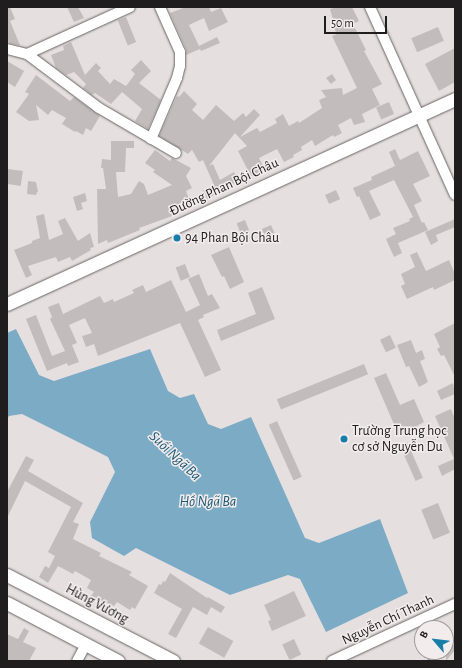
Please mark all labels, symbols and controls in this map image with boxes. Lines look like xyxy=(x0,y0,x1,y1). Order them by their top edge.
scale bar xyxy=(326,8,389,34)
text: 50 m xyxy=(331,17,354,29)
street label: Đường Phan Bội Châu xyxy=(167,154,281,220)
place label: 94 Phan Bội Châu xyxy=(185,230,279,246)
marker: 94 Phan Bội Châu xyxy=(172,233,182,243)
place label: Trường Trung học cơ sở Nguyễn Du xyxy=(352,423,447,456)
water label: Suối Ngã Ba xyxy=(145,427,205,485)
marker: Trường Trung học cơ sở Nguyễn Du xyxy=(339,434,349,444)
water label: Hồ Ngã Ba xyxy=(180,493,236,511)
street label: Hùng Vương xyxy=(63,580,131,628)
street label: Nguyễn Chí Thanh xyxy=(339,591,437,649)
north arrow xyxy=(414,620,454,660)
text: B xyxy=(417,629,430,640)

